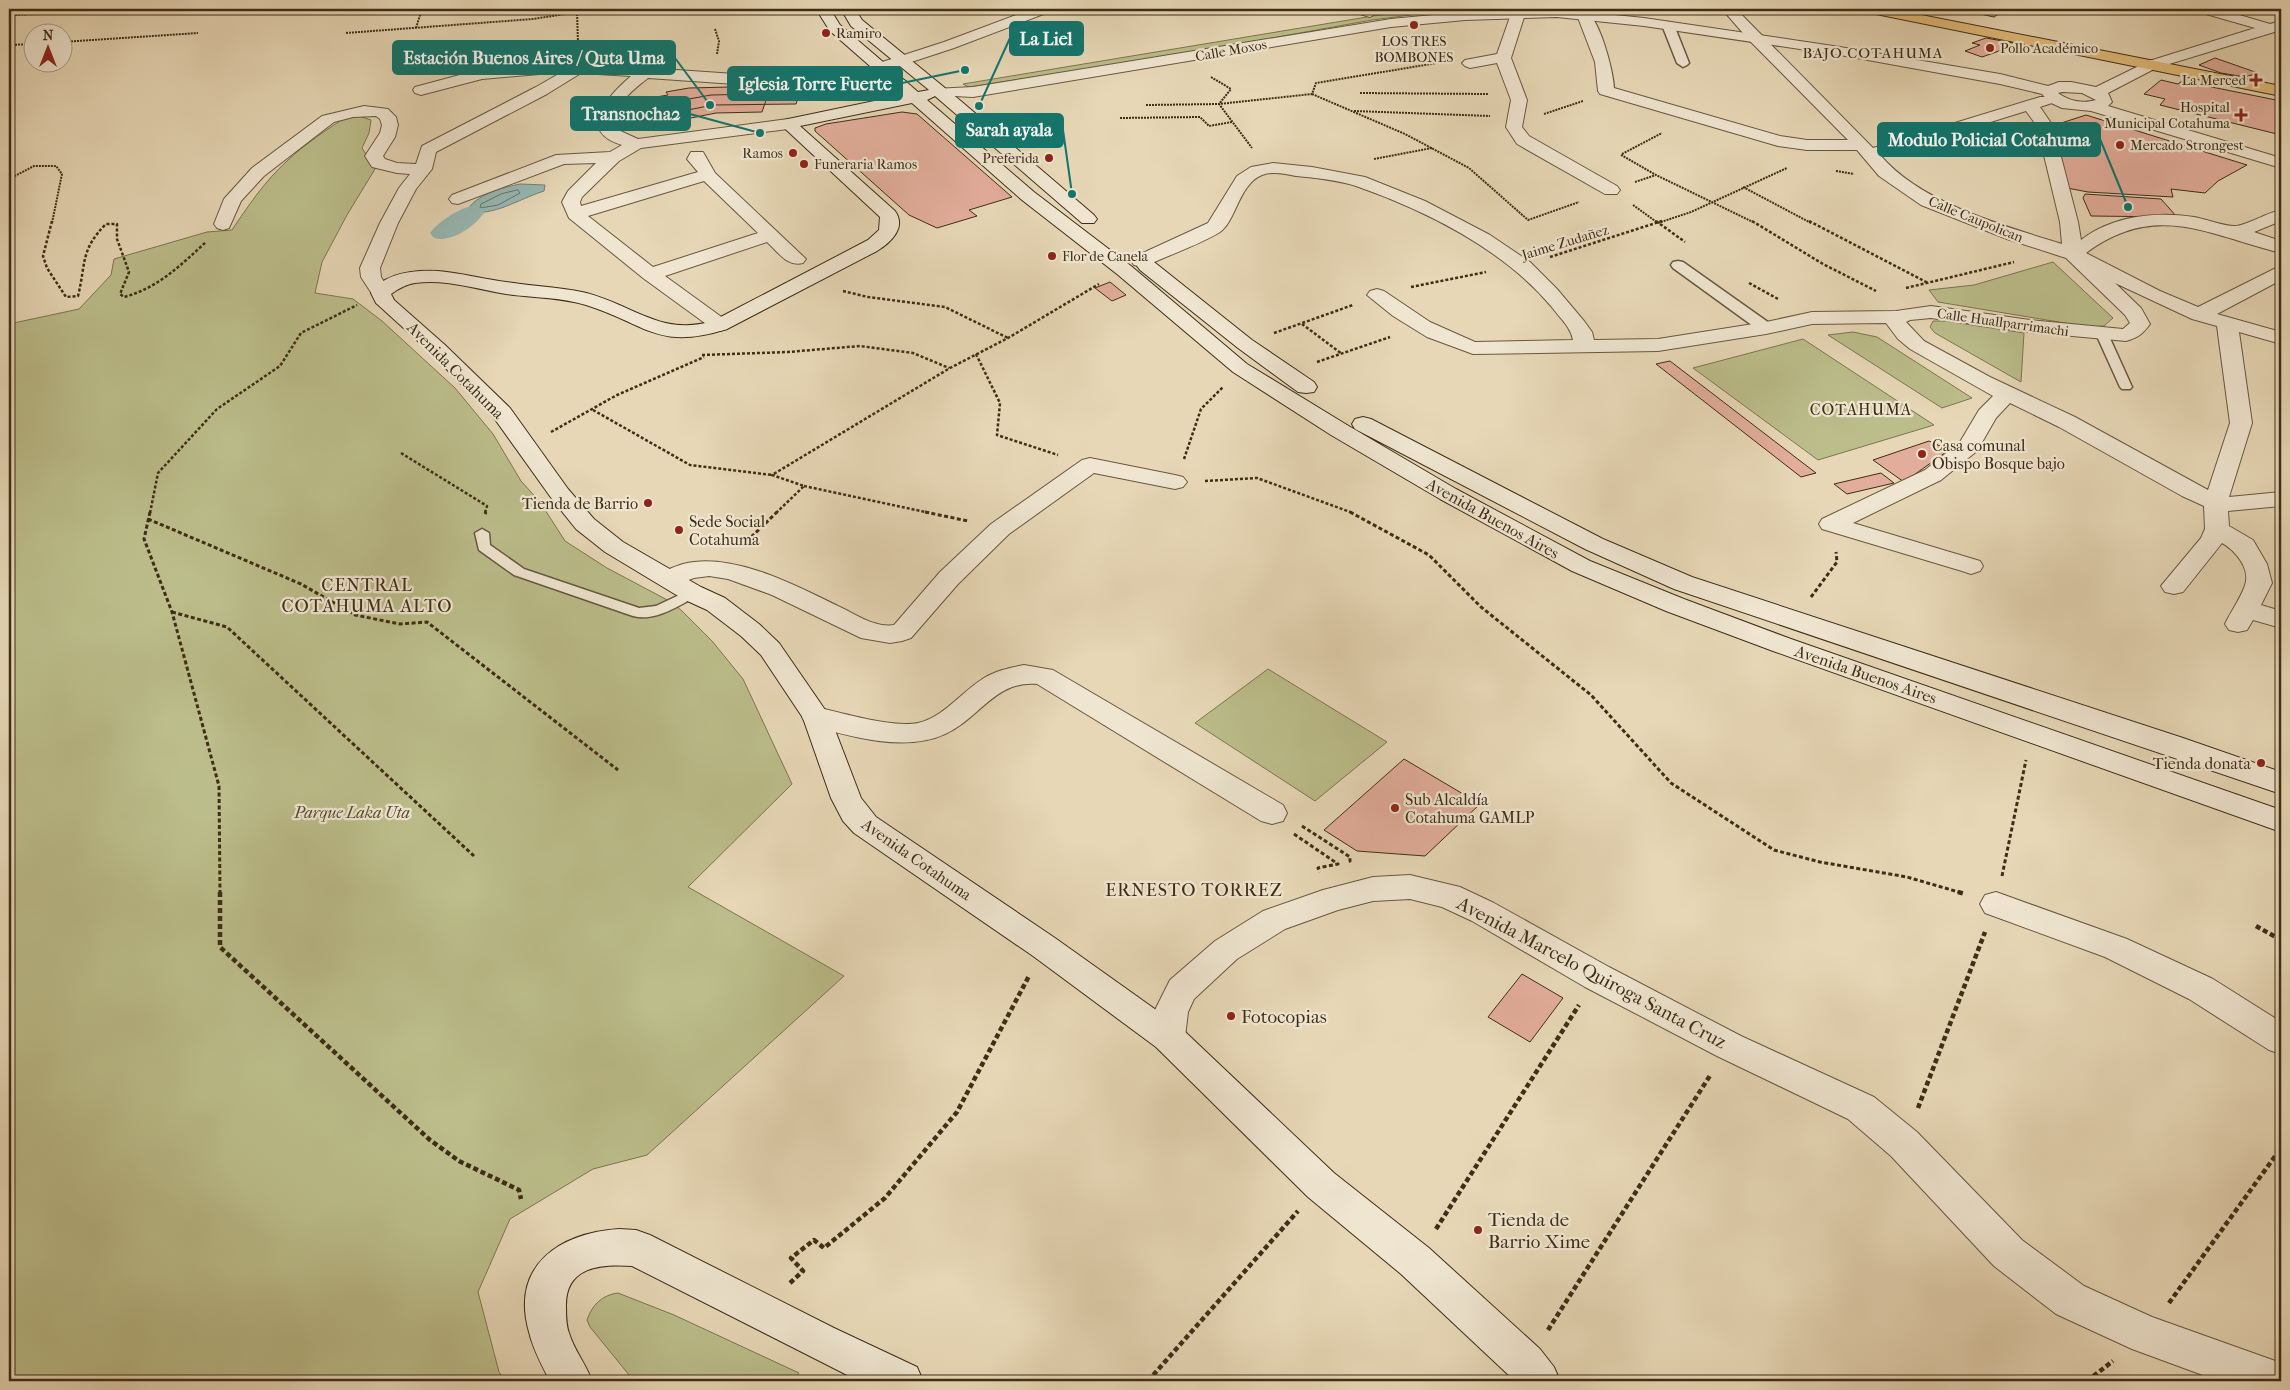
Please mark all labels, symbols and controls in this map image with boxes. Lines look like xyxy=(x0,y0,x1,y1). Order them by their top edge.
marker: LOS TRES BOMBONES xyxy=(1408,19,1420,31)
north arrow xyxy=(22,22,72,72)
callout: La Liel xyxy=(1010,22,1083,55)
place label: Ramiro xyxy=(836,25,882,42)
text: N xyxy=(43,27,54,44)
marker: Ramiro xyxy=(820,27,832,39)
text: La Liel xyxy=(1020,29,1073,50)
place label: LOS TRES BOMBONES xyxy=(1374,33,1454,66)
street label: Calle Moxos xyxy=(1194,36,1268,65)
place label: Pollo Académico xyxy=(2000,40,2098,57)
callout: Estación Buenos Aires / Quta Uma xyxy=(393,41,675,74)
marker: Pollo Académico xyxy=(1984,42,1996,54)
district label: BAJO COTAHUMA xyxy=(1802,44,1944,62)
text: Estación Buenos Aires / Quta Uma xyxy=(403,48,665,69)
callout: Iglesia Torre Fuerte xyxy=(728,67,902,100)
place label: La Merced xyxy=(2182,72,2246,89)
text: Iglesia Torre Fuerte xyxy=(738,74,892,95)
marker: La Merced xyxy=(2250,74,2262,86)
callout: Transnocha2 xyxy=(571,97,690,130)
place label: Hospital Municipal Cotahuma xyxy=(2104,99,2231,132)
text: Transnocha2 xyxy=(580,104,681,125)
marker: Hospital Municipal Cotahuma xyxy=(2234,108,2248,122)
callout: Sarah ayala xyxy=(956,114,1063,147)
text: Sarah ayala xyxy=(966,120,1053,141)
callout: Modulo Policial Cotahuma xyxy=(1878,123,2100,156)
text: Modulo Policial Cotahuma xyxy=(1887,130,2091,151)
place label: Mercado Strongest xyxy=(2130,137,2244,154)
marker: Mercado Strongest xyxy=(2114,139,2126,151)
place label: Ramos xyxy=(742,145,783,162)
marker: Ramos xyxy=(787,147,799,159)
place label: Preferida xyxy=(982,150,1040,167)
marker: Preferida xyxy=(1043,152,1055,164)
place label: Funeraria Ramos xyxy=(814,156,917,173)
marker: Funeraria Ramos xyxy=(798,158,810,170)
street label: Calle Caupolican xyxy=(1926,193,2026,246)
street label: Jaime Zudañez xyxy=(1519,221,1610,264)
place label: Flor de Canela xyxy=(1062,248,1149,265)
marker: Flor de Canela xyxy=(1046,250,1058,262)
street label: Calle Huallparrimachi xyxy=(1936,305,2070,340)
street label: Avenida Cotahuma xyxy=(402,317,509,423)
district label: COTAHUMA xyxy=(1810,400,1912,419)
place label: Casa comunal Obispo Bosque bajo xyxy=(1932,436,2065,473)
marker: Casa comunal Obispo Bosque bajo xyxy=(1916,448,1928,460)
street label: Avenida Buenos Aires xyxy=(1422,474,1562,563)
place label: Tienda de Barrio xyxy=(522,494,638,513)
marker: Tienda de Barrio xyxy=(642,497,654,509)
place label: Sede Social Cotahuma xyxy=(689,512,766,549)
marker: Sede Social Cotahuma xyxy=(673,524,685,536)
district label: CENTRAL COTAHUMA ALTO xyxy=(281,575,453,617)
street label: Avenida Buenos Aires xyxy=(1792,641,1939,708)
place label: Tienda donata xyxy=(2153,754,2252,773)
marker: Tienda donata xyxy=(2255,757,2267,769)
place label: Sub Alcaldía Cotahuma GAMLP xyxy=(1405,790,1535,827)
marker: Sub Alcaldía Cotahuma GAMLP xyxy=(1389,802,1401,814)
park label: Parque Laka Uta xyxy=(293,803,410,822)
street label: Avenida Cotahuma xyxy=(857,814,976,905)
district label: ERNESTO TORREZ xyxy=(1105,880,1283,901)
street label: Avenida Marcelo Quiroga Santa Cruz xyxy=(1452,892,1730,1053)
place label: Fotocopias xyxy=(1241,1006,1327,1028)
marker: Fotocopias xyxy=(1225,1010,1237,1022)
place label: Tienda de Barrio Xime xyxy=(1488,1209,1590,1253)
marker: Tienda de Barrio Xime xyxy=(1472,1224,1484,1236)

